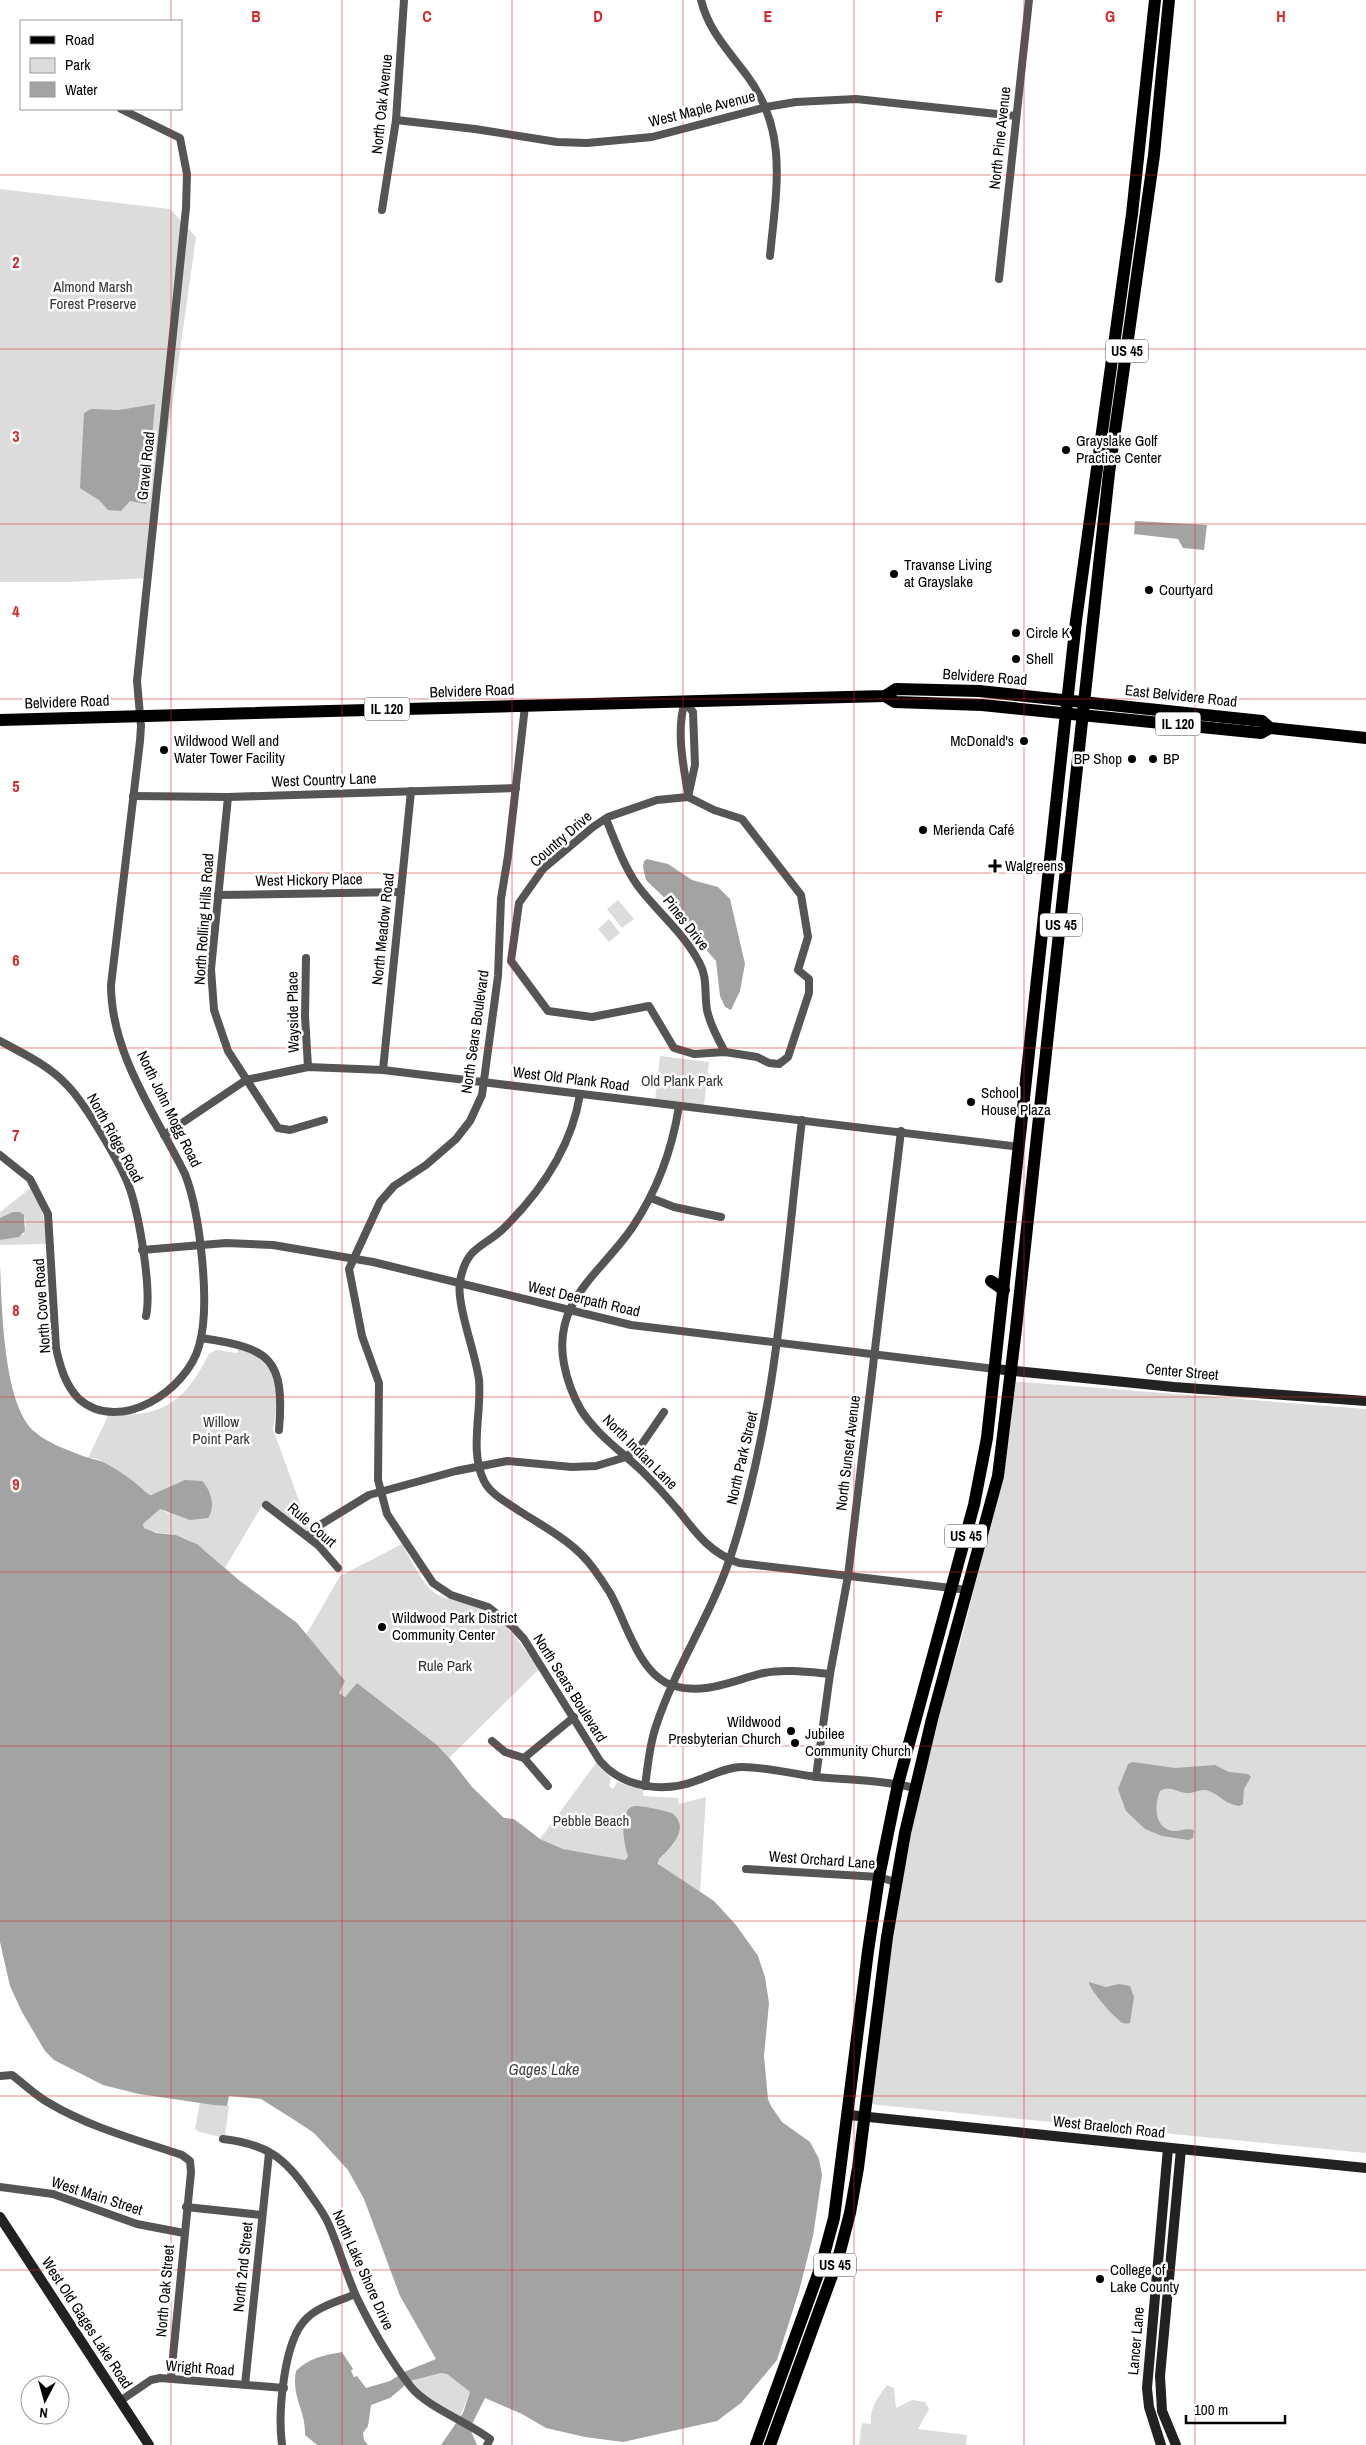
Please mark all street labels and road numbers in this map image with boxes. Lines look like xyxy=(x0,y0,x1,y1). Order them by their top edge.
street label: North Oak Avenue xyxy=(366,53,397,155)
street label: West Maple Avenue xyxy=(646,85,757,132)
street label: North Pine Avenue xyxy=(984,85,1015,190)
road number: US 45 xyxy=(1106,340,1148,362)
street label: Gravel Road xyxy=(131,431,160,501)
street label: Belvidere Road xyxy=(942,663,1028,690)
street label: Belvidere Road xyxy=(429,679,515,702)
street label: East Belvidere Road xyxy=(1124,679,1238,712)
street label: Belvidere Road xyxy=(24,690,110,713)
road number: IL 120 xyxy=(364,698,410,721)
road number: IL 120 xyxy=(1156,712,1200,736)
street label: West Country Lane xyxy=(271,767,377,792)
street label: Country Drive xyxy=(525,806,596,871)
street label: North Rolling Hills Road xyxy=(188,852,219,986)
street label: West Hickory Place xyxy=(255,868,363,891)
street label: North Meadow Road xyxy=(366,872,399,986)
street label: Pines Drive xyxy=(658,891,715,955)
road number: US 45 xyxy=(1040,914,1082,936)
street label: North Sears Boulevard xyxy=(455,969,494,1095)
street label: Wayside Place xyxy=(281,971,304,1053)
street label: North John Mogg Road xyxy=(132,1047,207,1171)
street label: West Old Plank Road xyxy=(512,1061,631,1096)
street label: North Ridge Road xyxy=(82,1089,149,1186)
street label: North Cove Road xyxy=(28,1258,55,1354)
street label: West Deerpath Road xyxy=(526,1275,642,1322)
street label: Center Street xyxy=(1145,1358,1220,1385)
street label: North Sunset Avenue xyxy=(830,1394,865,1512)
street label: North Indian Lane xyxy=(598,1409,683,1494)
street label: North Park Street xyxy=(721,1409,763,1507)
street label: Rule Court xyxy=(283,1497,342,1552)
road number: US 45 xyxy=(945,1524,987,1548)
street label: North Sears Boulevard xyxy=(529,1629,612,1746)
street label: West Orchard Lane xyxy=(768,1845,876,1874)
street label: West Braeloch Road xyxy=(1052,2110,1166,2143)
street label: West Main Street xyxy=(49,2171,146,2220)
street label: North Lake Shore Drive xyxy=(328,2207,399,2333)
street label: North 2nd Street xyxy=(227,2220,258,2313)
street label: North Oak Street xyxy=(150,2243,179,2338)
street label: West Old Gages Lake Road xyxy=(37,2253,138,2393)
road number: US 45 xyxy=(814,2254,856,2276)
street label: Lancer Lane xyxy=(1122,2306,1149,2376)
street label: Wright Road xyxy=(165,2355,235,2380)

